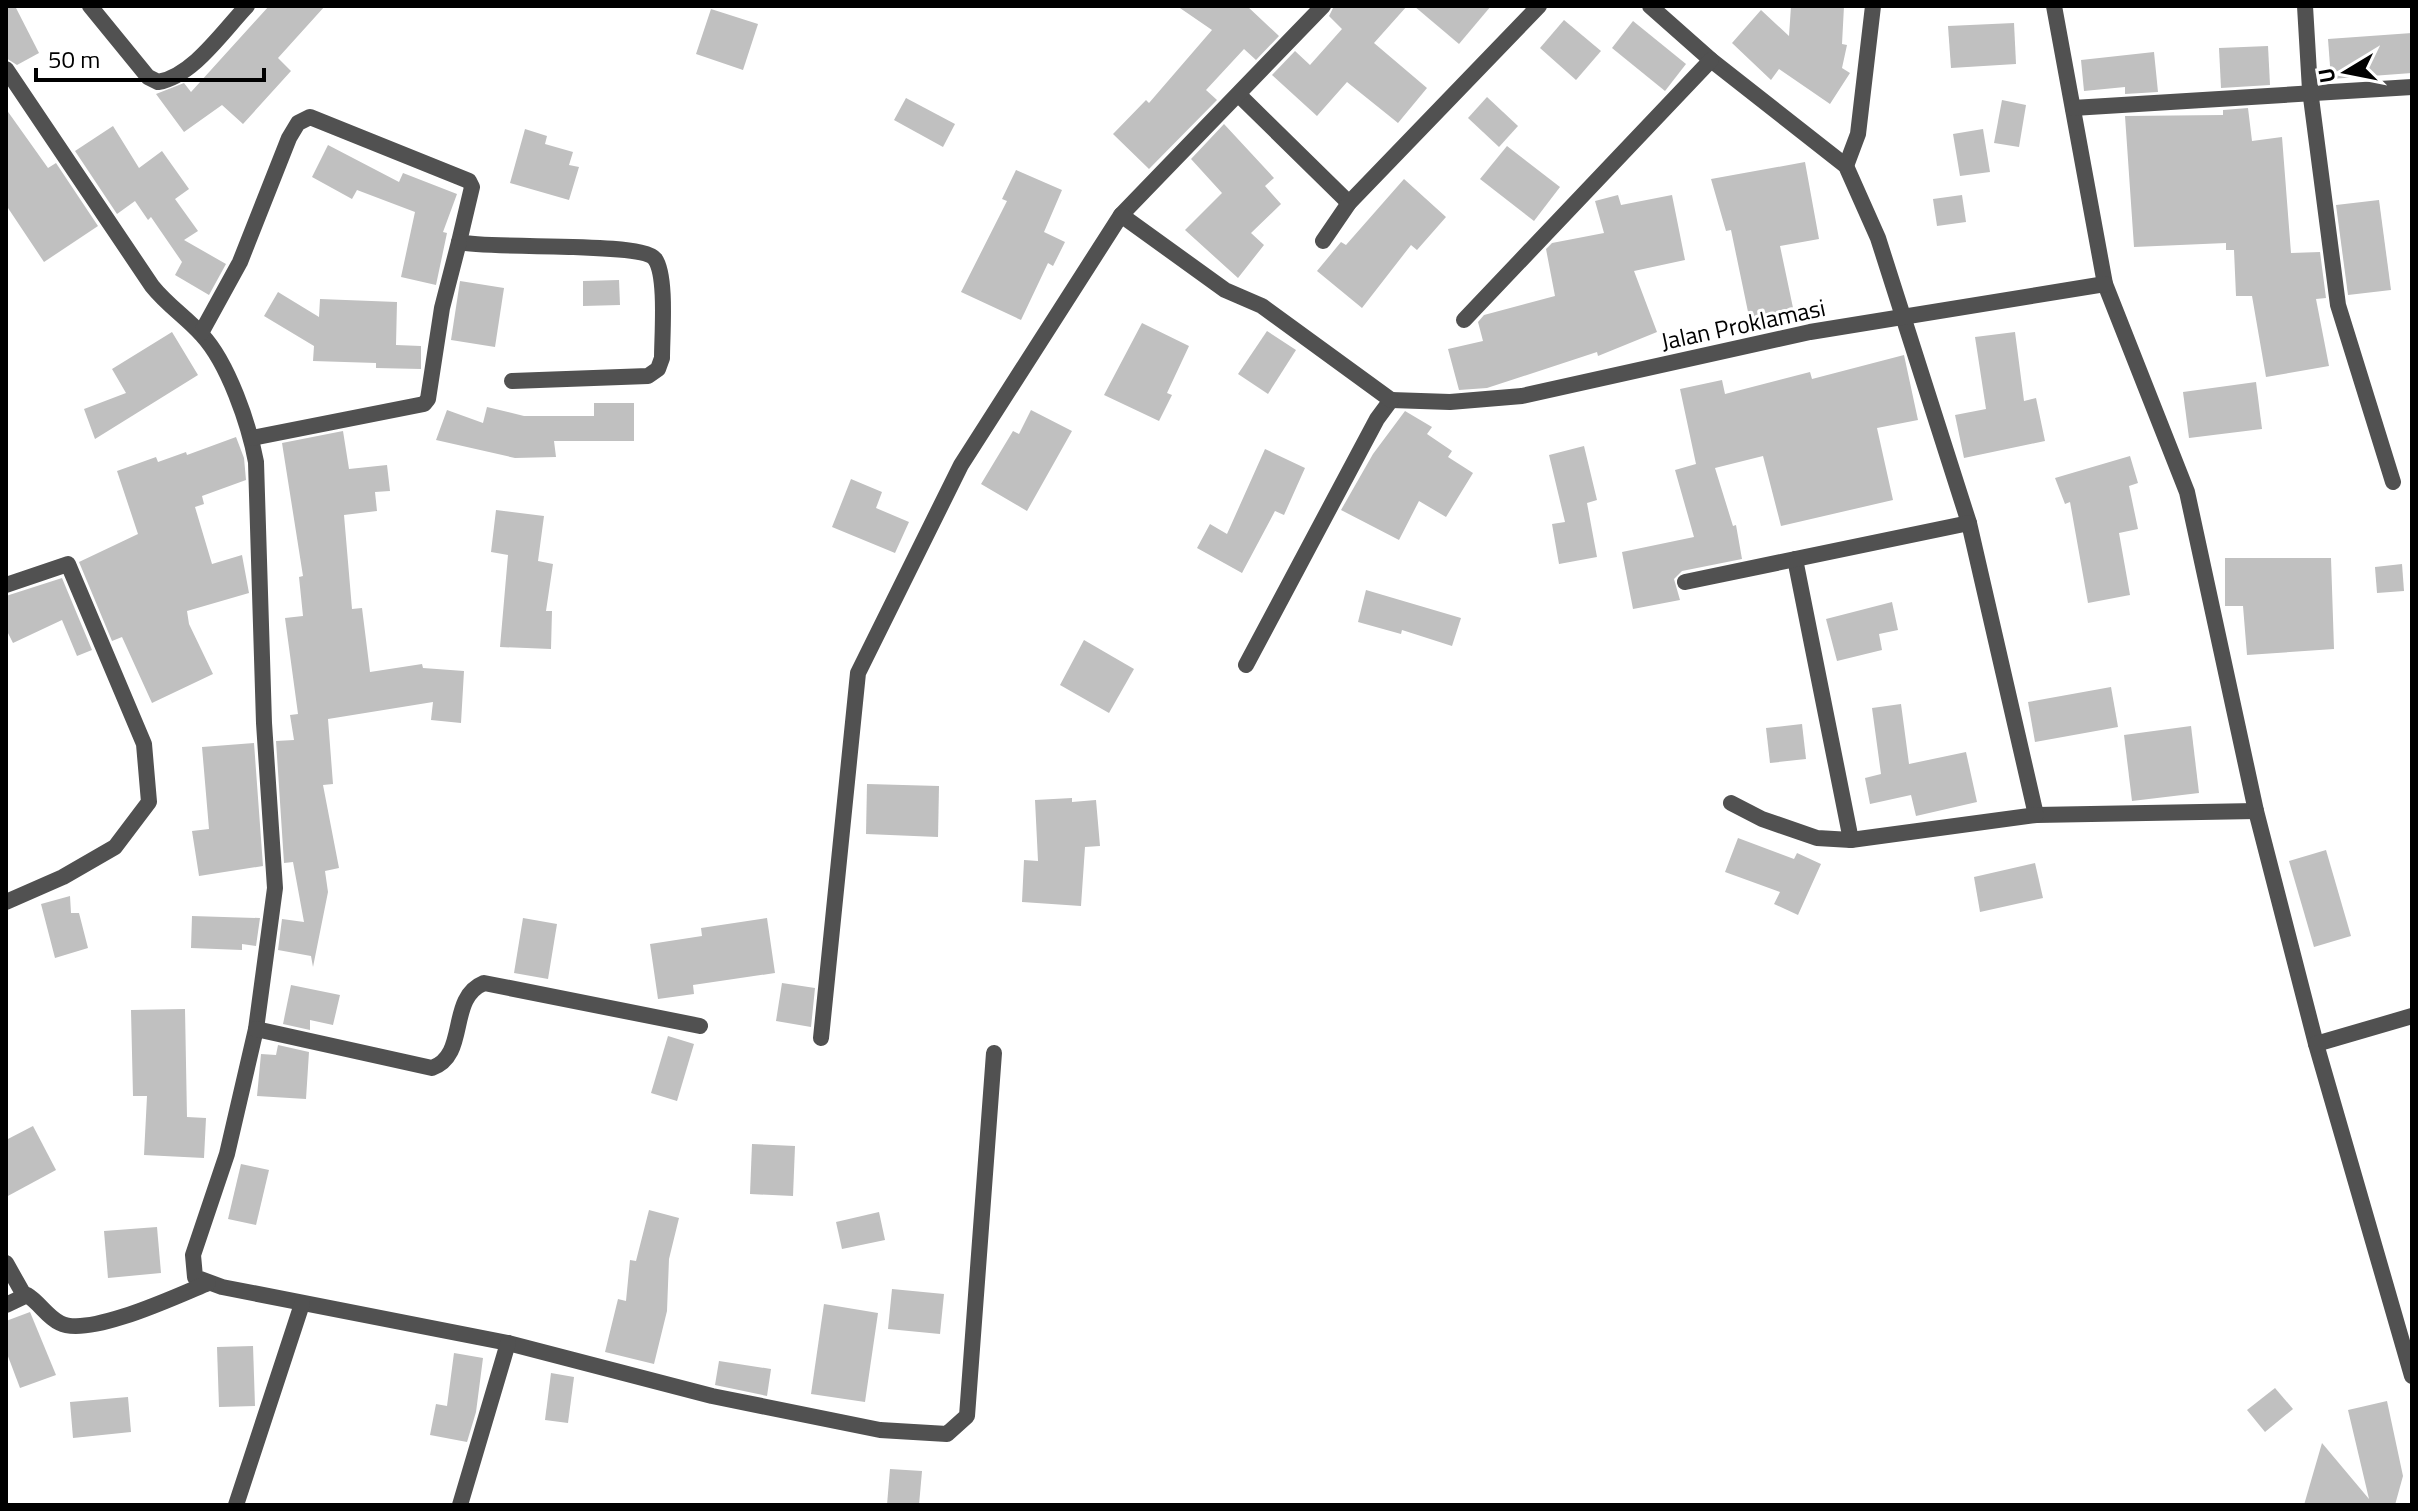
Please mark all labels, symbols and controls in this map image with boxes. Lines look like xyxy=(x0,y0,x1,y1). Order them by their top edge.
scale bar xyxy=(36,32,264,82)
north arrow xyxy=(2306,32,2386,112)
text: 50 m xyxy=(48,41,100,77)
text: U xyxy=(2308,65,2344,86)
street label: Jalan Proklamasi xyxy=(1657,289,1829,359)

